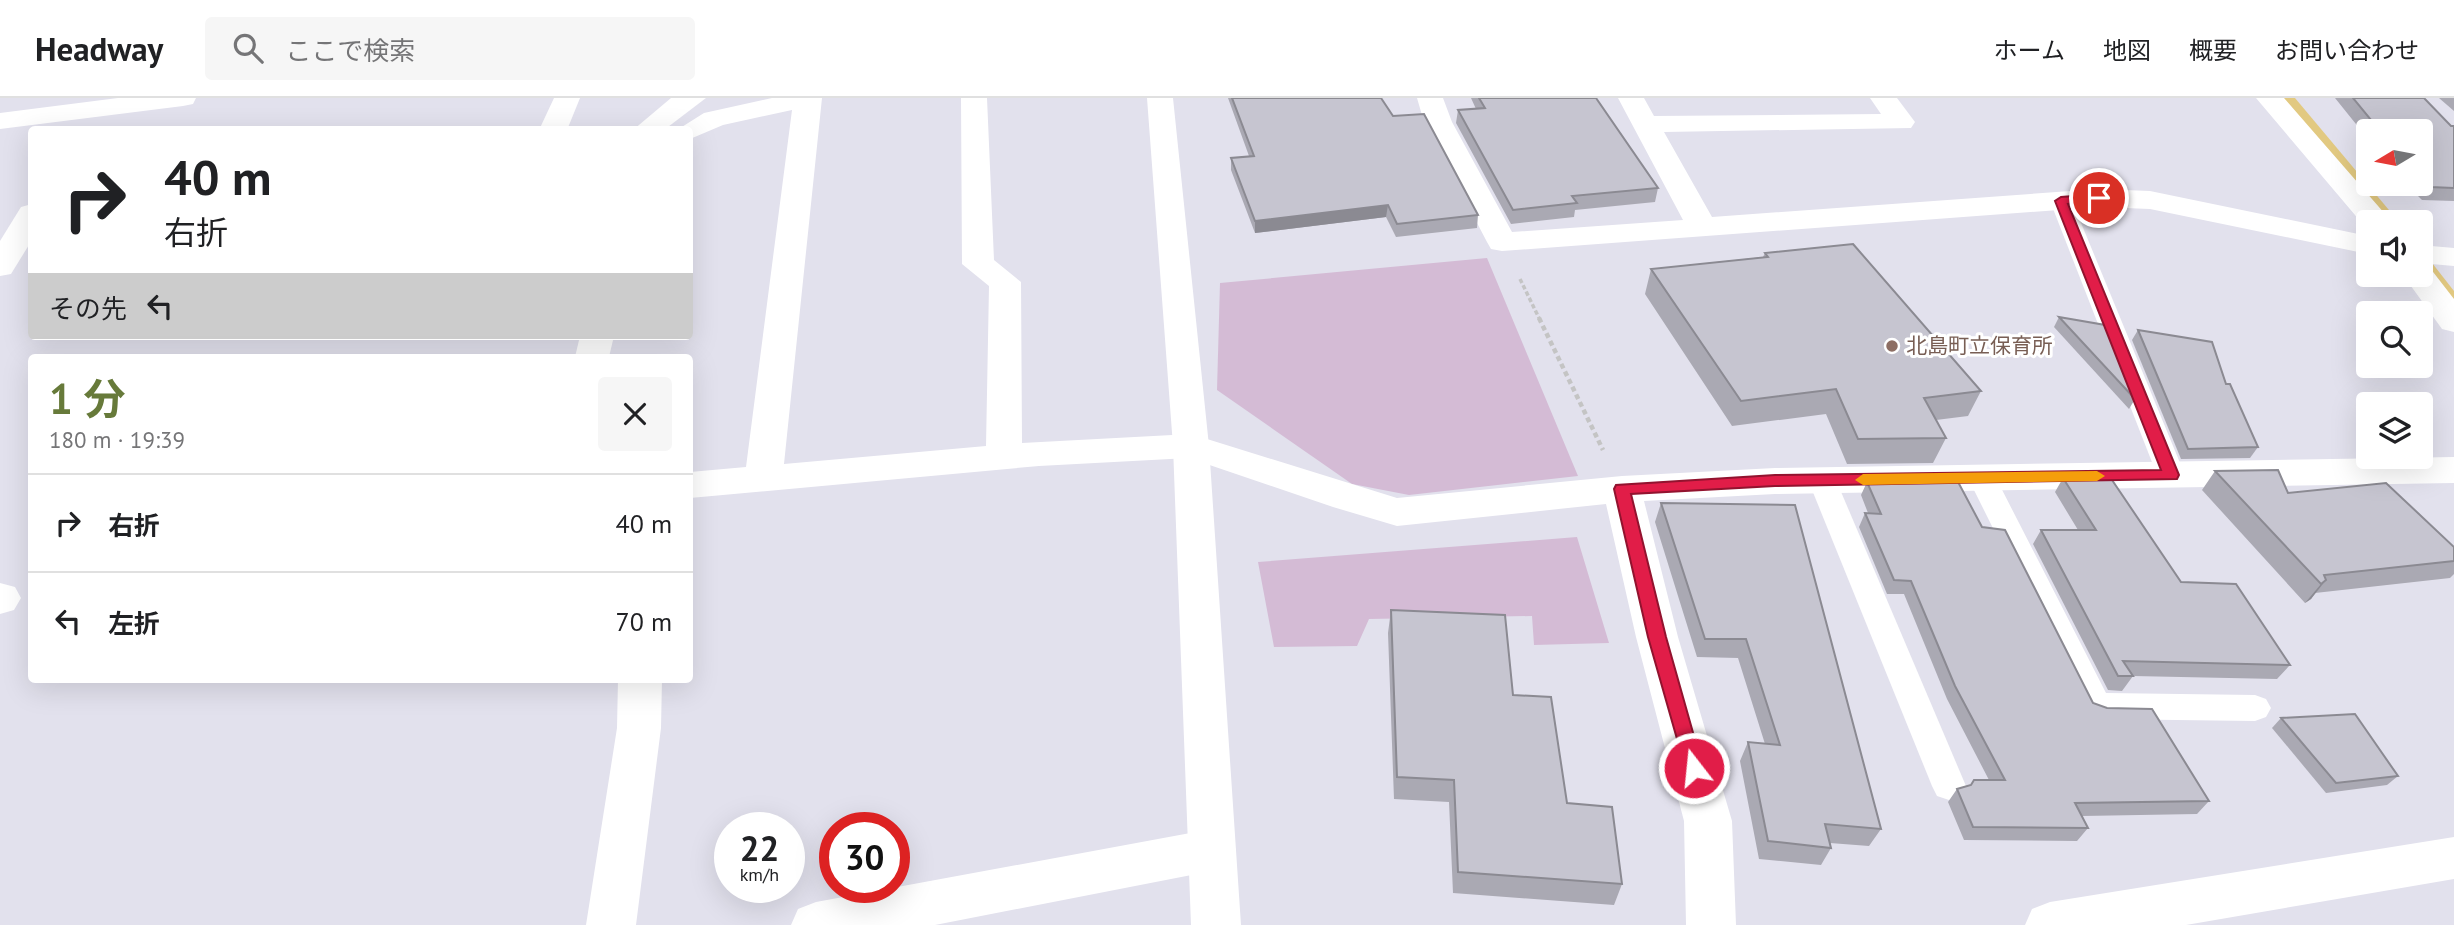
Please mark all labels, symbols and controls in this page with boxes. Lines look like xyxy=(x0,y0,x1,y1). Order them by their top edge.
search box xyxy=(205,17,695,80)
text: Headway xyxy=(35,27,163,70)
icon: search xyxy=(229,29,267,67)
text: ここで検索 xyxy=(285,34,415,67)
text: ホーム xyxy=(1994,35,2065,66)
text: 地図 xyxy=(2103,35,2151,66)
text: 概要 xyxy=(2189,35,2237,66)
text: お問い合わせ xyxy=(2275,35,2419,66)
north arrow xyxy=(2356,119,2432,196)
map controls xyxy=(2356,119,2433,469)
text: 40 m xyxy=(164,145,271,209)
icon: right xyxy=(49,154,140,245)
pin xyxy=(2069,168,2129,228)
icon: arrive xyxy=(2080,179,2118,217)
button: sound xyxy=(2356,210,2433,287)
text: 右折 xyxy=(164,211,228,253)
icon: left xyxy=(141,287,179,325)
text: その先 xyxy=(49,292,127,325)
button: search xyxy=(2356,301,2433,378)
place label: 北島町立保育所 xyxy=(1906,332,2053,359)
marker: 北島町立保育所 xyxy=(1884,338,1900,354)
text: 1 分 xyxy=(49,371,125,426)
button: close xyxy=(598,377,672,451)
button: layers xyxy=(2356,392,2433,469)
text: 180 m · 19:39 xyxy=(49,425,185,454)
icon: right xyxy=(49,504,87,542)
text: 40 m xyxy=(616,507,672,540)
text: 右折 xyxy=(108,509,160,542)
icon: left xyxy=(49,602,87,640)
text: 70 m xyxy=(616,605,672,638)
text: 左折 xyxy=(108,607,160,640)
position arrow xyxy=(1657,731,1731,805)
speed limit sign: 30 xyxy=(819,812,910,903)
text: 22 xyxy=(740,825,779,871)
text: km/h xyxy=(740,863,779,886)

